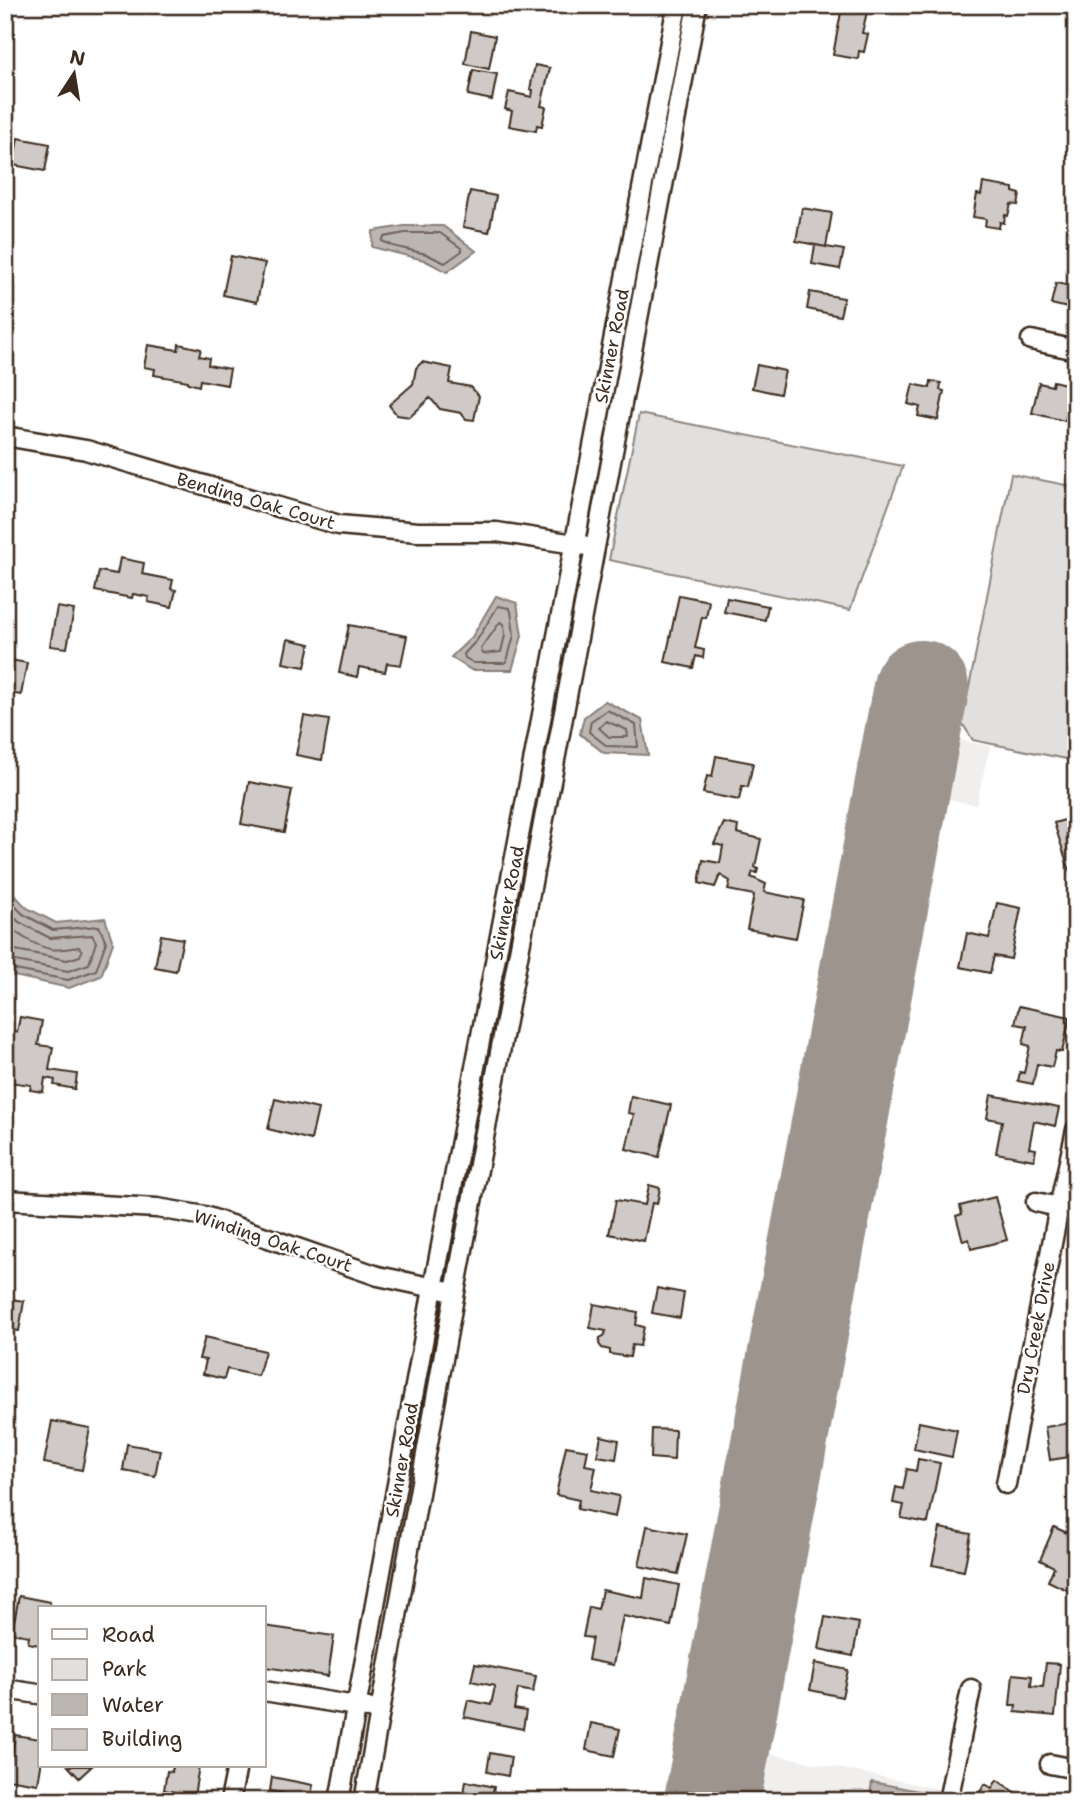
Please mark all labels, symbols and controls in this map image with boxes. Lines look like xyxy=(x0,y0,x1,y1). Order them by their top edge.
north arrow xyxy=(38,38,108,108)
text: N xyxy=(67,44,87,72)
street label: Skinner Road xyxy=(589,287,635,405)
street label: Bending Oak Court xyxy=(174,467,338,535)
street label: Skinner Road xyxy=(484,844,530,962)
street label: Winding Oak Court xyxy=(191,1204,355,1278)
street label: Dry Creek Drive xyxy=(1011,1260,1061,1396)
street label: Skinner Road xyxy=(380,1401,424,1519)
legend xyxy=(38,1606,266,1768)
text: Road xyxy=(102,1621,155,1649)
text: Park xyxy=(102,1655,147,1683)
text: Water xyxy=(102,1691,164,1719)
text: Building xyxy=(102,1725,182,1753)

